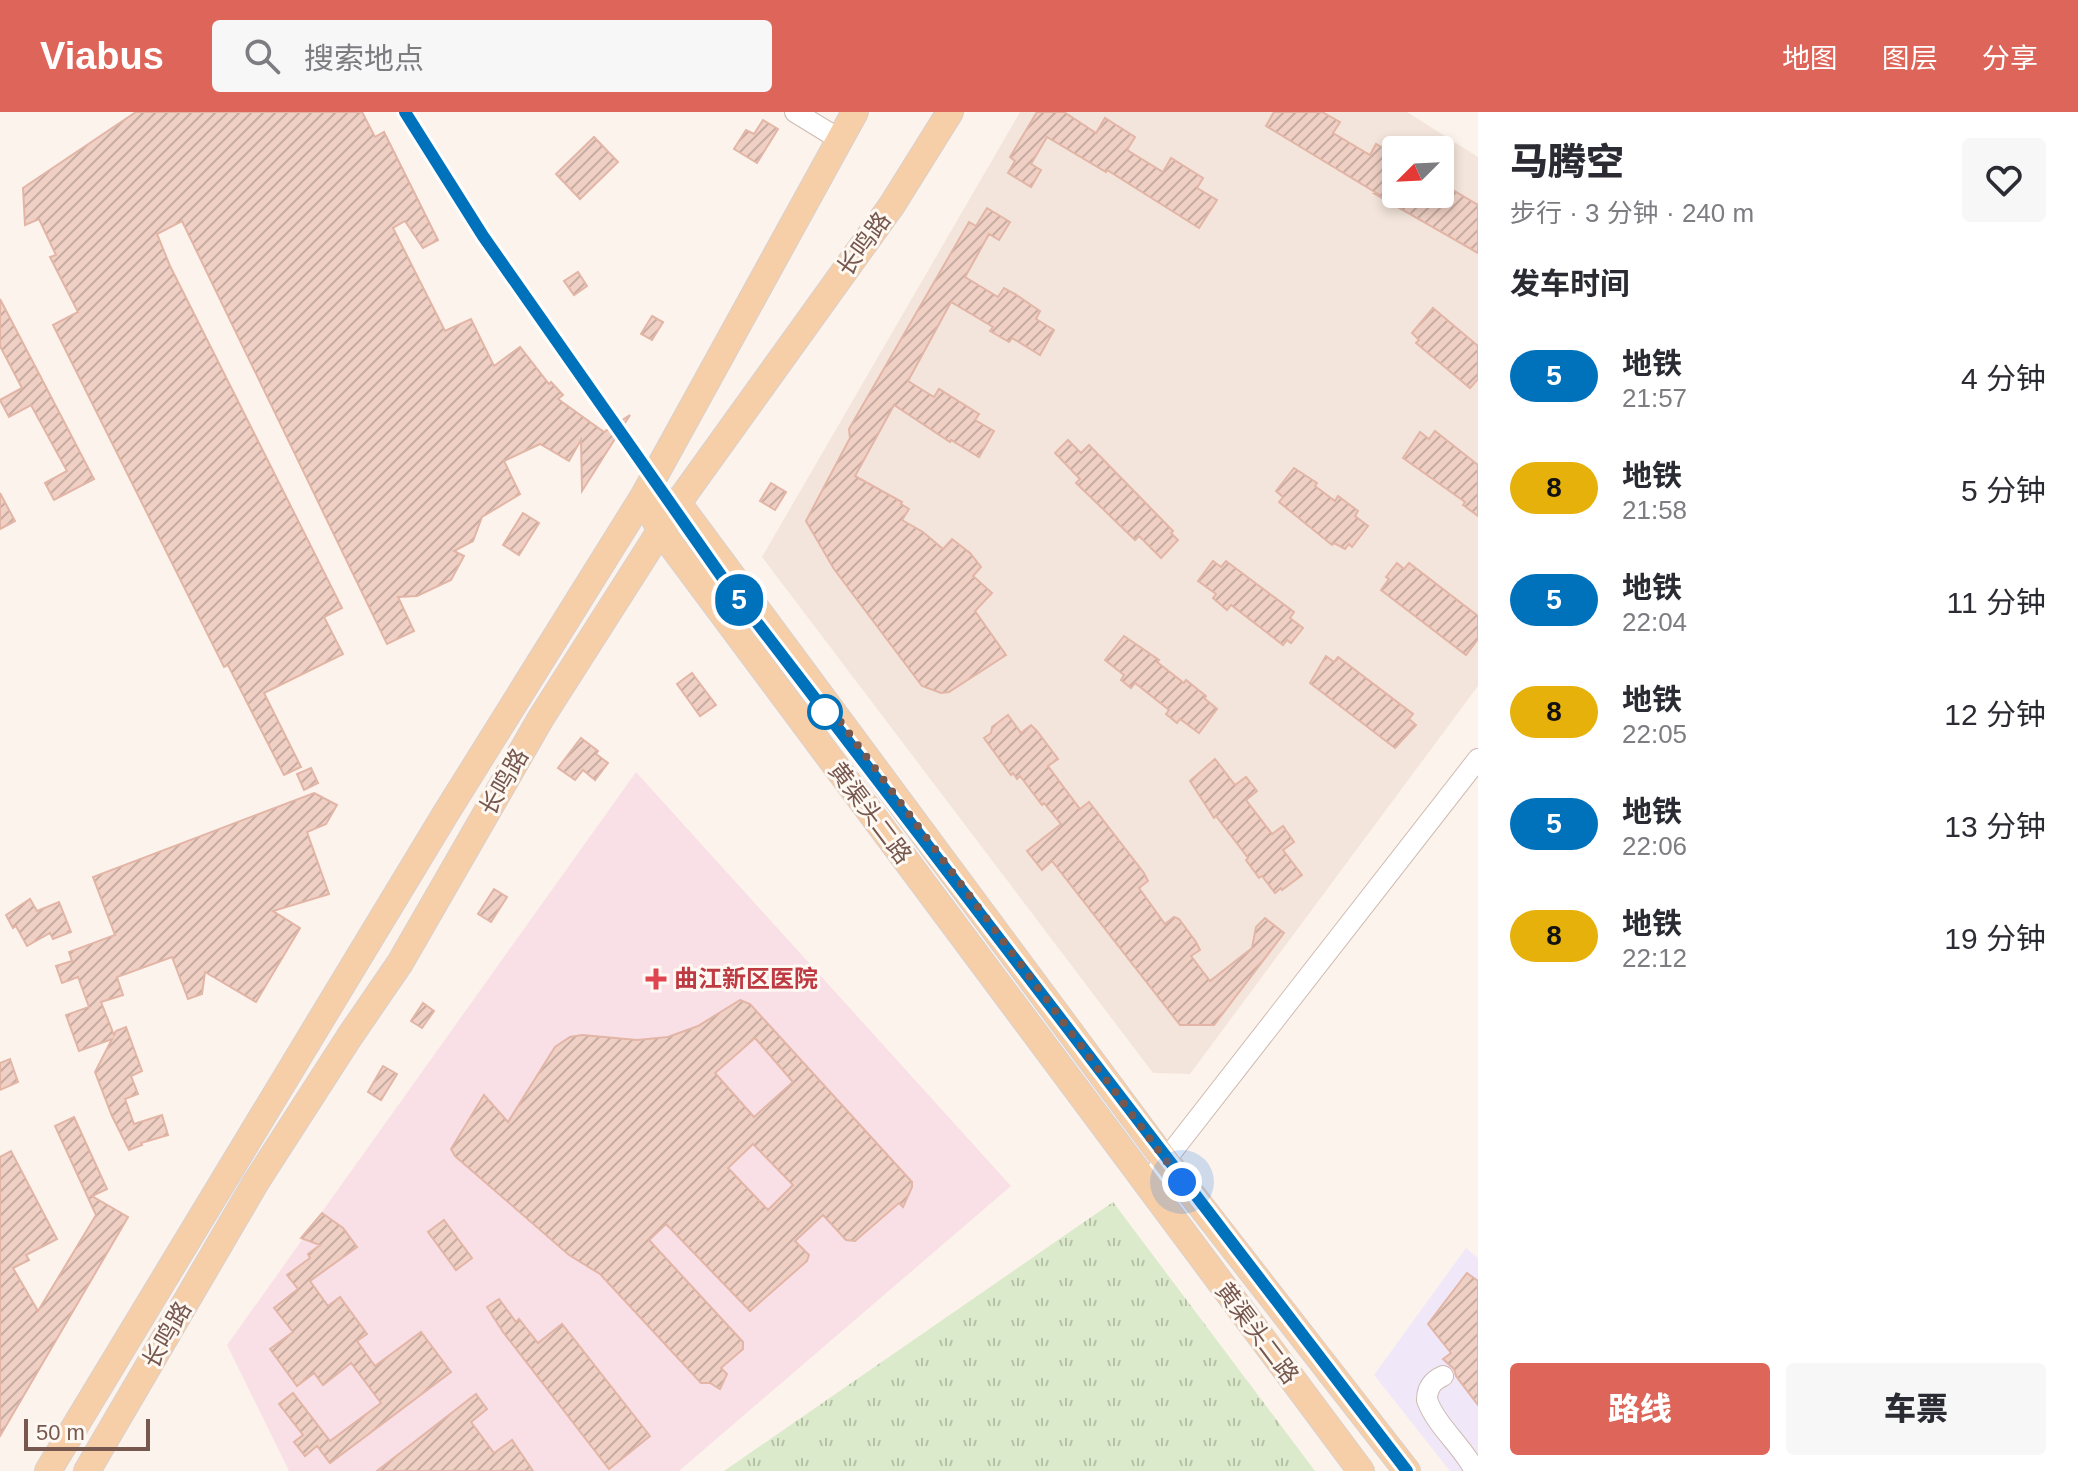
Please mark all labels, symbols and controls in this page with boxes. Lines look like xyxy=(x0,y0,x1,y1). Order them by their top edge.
search box xyxy=(212,20,772,92)
icon: search xyxy=(240,34,284,78)
text: Viabus xyxy=(40,35,164,77)
text: 搜索地点 xyxy=(304,42,424,75)
text: 地图 xyxy=(1782,43,1838,74)
text: 图层 xyxy=(1882,43,1938,74)
text: 分享 xyxy=(1982,43,2038,74)
north arrow xyxy=(1382,136,1454,208)
map controls xyxy=(1382,136,1454,208)
button: heart xyxy=(1962,138,2046,222)
text: 马腾空 xyxy=(1510,141,1624,183)
text: 步行 · 3 分钟 · 240 m xyxy=(1510,198,1754,228)
street label: 长鸣路 xyxy=(832,207,896,281)
text: 发车时间 xyxy=(1510,267,1630,300)
text: 地铁 xyxy=(1622,347,1682,380)
text: 5 xyxy=(1546,360,1562,391)
text: 4 分钟 xyxy=(1961,362,2046,395)
text: 21:57 xyxy=(1622,383,1687,413)
text: 地铁 xyxy=(1622,459,1682,492)
text: 8 xyxy=(1546,472,1562,503)
text: 5 分钟 xyxy=(1961,474,2046,507)
text: 21:58 xyxy=(1622,495,1687,525)
text: 地铁 xyxy=(1622,571,1682,604)
line badge: 5 xyxy=(713,574,765,626)
text: 5 xyxy=(731,584,747,615)
text: 5 xyxy=(1546,584,1562,615)
text: 11 分钟 xyxy=(1947,586,2046,619)
text: 22:04 xyxy=(1622,607,1687,637)
text: 地铁 xyxy=(1622,683,1682,716)
unlabelled marker xyxy=(808,695,842,729)
text: 8 xyxy=(1546,696,1562,727)
text: 12 分钟 xyxy=(1944,698,2046,731)
text: 22:05 xyxy=(1622,719,1687,749)
street label: 长鸣路 xyxy=(474,744,533,820)
street label: 黄渠头二路 xyxy=(824,757,917,869)
text: 地铁 xyxy=(1622,795,1682,828)
text: 5 xyxy=(1546,808,1562,839)
text: 13 分钟 xyxy=(1944,810,2046,843)
text: 22:06 xyxy=(1622,831,1687,861)
text: 地铁 xyxy=(1622,907,1682,940)
text: 8 xyxy=(1546,920,1562,951)
text: 19 分钟 xyxy=(1944,922,2046,955)
text: 22:12 xyxy=(1622,943,1687,973)
place label: 曲江新区医院 xyxy=(674,965,818,992)
marker: 曲江新区医院 xyxy=(645,968,667,990)
your location xyxy=(1162,1162,1202,1202)
street label: 黄渠头二路 xyxy=(1211,1277,1304,1389)
street label: 长鸣路 xyxy=(137,1297,196,1373)
button: 路线 xyxy=(1510,1363,1770,1455)
button: 车票 xyxy=(1786,1363,2046,1455)
scale bar xyxy=(24,1415,150,1451)
text: 50 m xyxy=(36,1420,85,1445)

